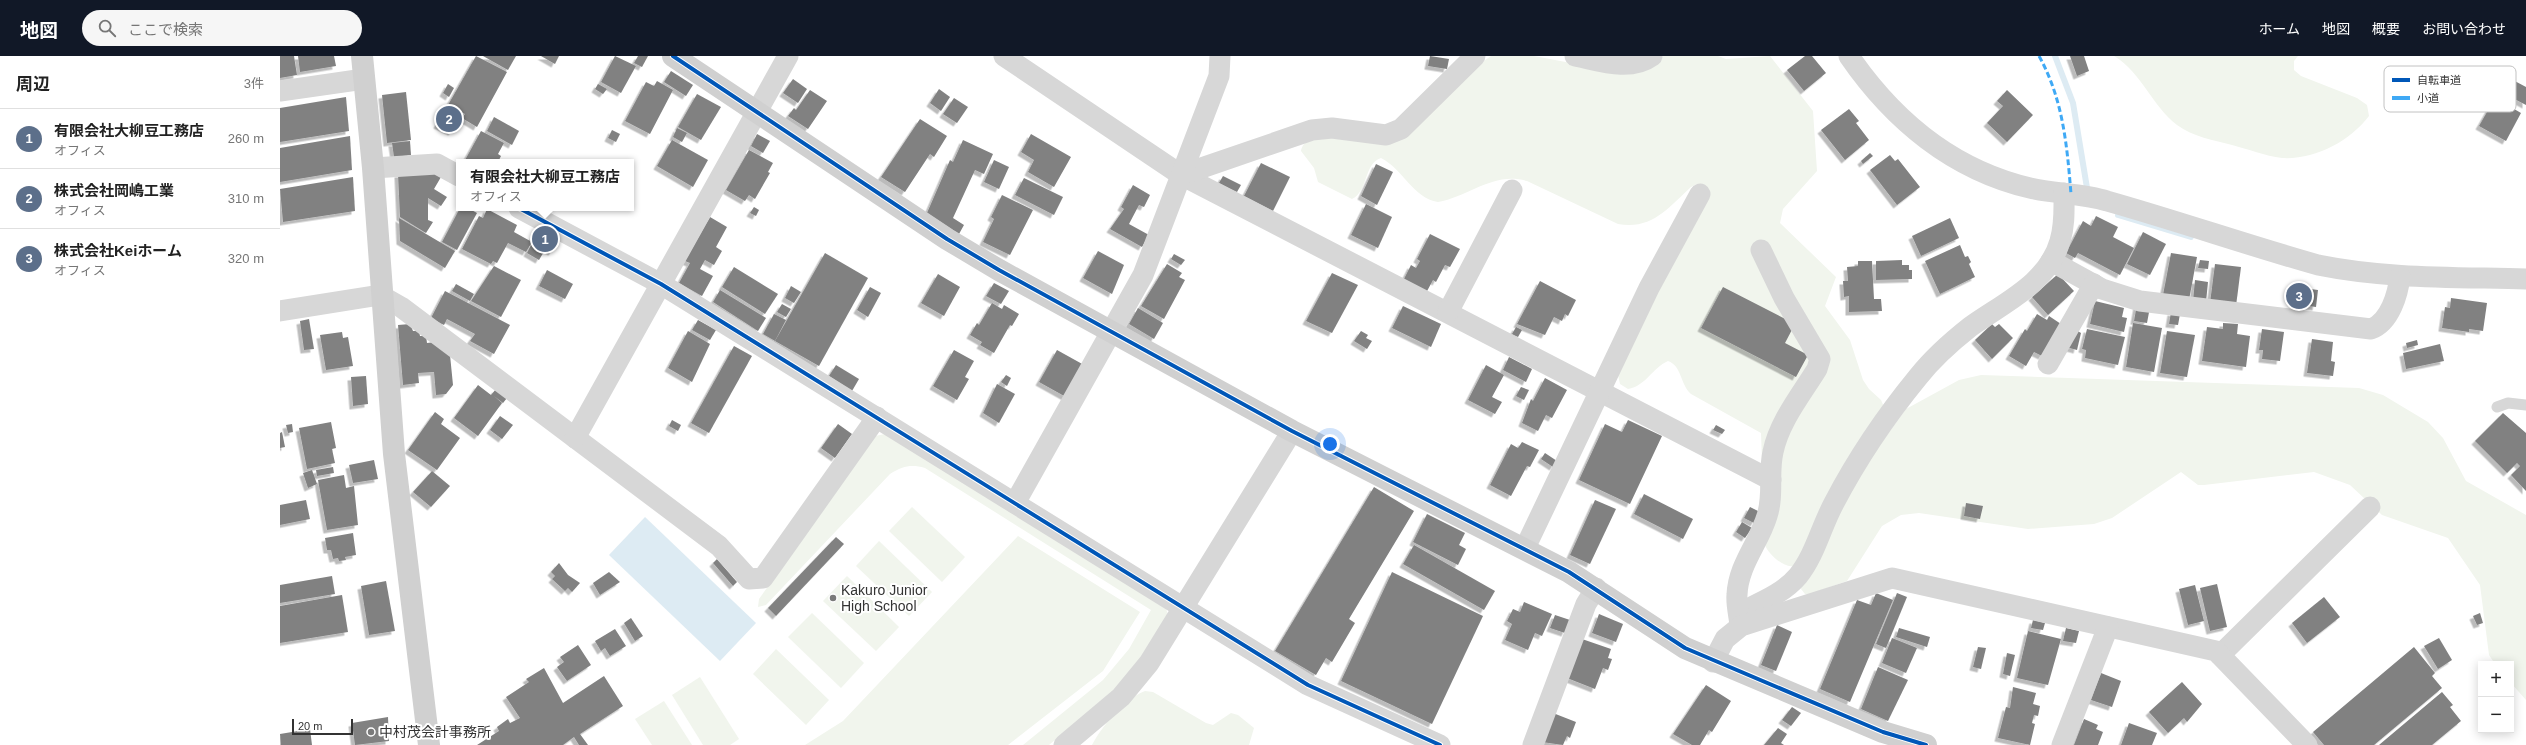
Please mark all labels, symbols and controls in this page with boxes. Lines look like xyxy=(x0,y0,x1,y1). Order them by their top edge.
search box xyxy=(82,10,362,46)
icon: search xyxy=(96,17,118,39)
text: 地図 xyxy=(20,20,58,41)
text: ここで検索 xyxy=(128,21,203,38)
text: ホーム xyxy=(2258,21,2300,37)
text: 地図 xyxy=(2322,21,2350,37)
text: 概要 xyxy=(2372,21,2400,37)
text: お問い合わせ xyxy=(2422,21,2506,37)
legend xyxy=(2384,66,2516,112)
text: 自転車道 xyxy=(2417,74,2461,86)
text: 周辺 xyxy=(16,75,50,94)
text: 3件 xyxy=(244,76,264,91)
text: 小道 xyxy=(2417,92,2439,104)
pin: 2 xyxy=(436,104,462,134)
text: 有限会社大柳豆工務店 xyxy=(54,122,204,139)
text: 1 xyxy=(25,131,33,146)
text: 260 m xyxy=(228,131,264,146)
text: オフィス xyxy=(54,143,106,158)
popup xyxy=(456,159,634,211)
text: 有限会社大柳豆工務店 xyxy=(470,168,620,185)
text: 株式会社岡嶋工業 xyxy=(54,182,174,199)
text: オフィス xyxy=(470,189,522,204)
text: 2 xyxy=(25,191,33,206)
text: 310 m xyxy=(228,191,264,206)
text: オフィス xyxy=(54,203,106,218)
pin: 1 xyxy=(532,224,558,254)
text: 株式会社Keiホーム xyxy=(54,242,182,259)
text: 3 xyxy=(25,251,33,266)
text: 320 m xyxy=(228,251,264,266)
text: オフィス xyxy=(54,263,106,278)
pin: 3 xyxy=(2286,281,2312,311)
your location xyxy=(1320,434,1340,454)
place label: Kakuro Junior High School xyxy=(841,582,928,614)
marker: Kakuro Junior High School xyxy=(828,593,838,603)
map controls xyxy=(2478,661,2514,733)
button: + xyxy=(2478,661,2514,697)
button: − xyxy=(2478,697,2514,733)
scale bar xyxy=(292,717,353,736)
text: 20 m xyxy=(298,720,322,732)
place label: 中村茂会計事務所 xyxy=(379,724,491,740)
marker: 中村茂会計事務所 xyxy=(366,727,376,737)

